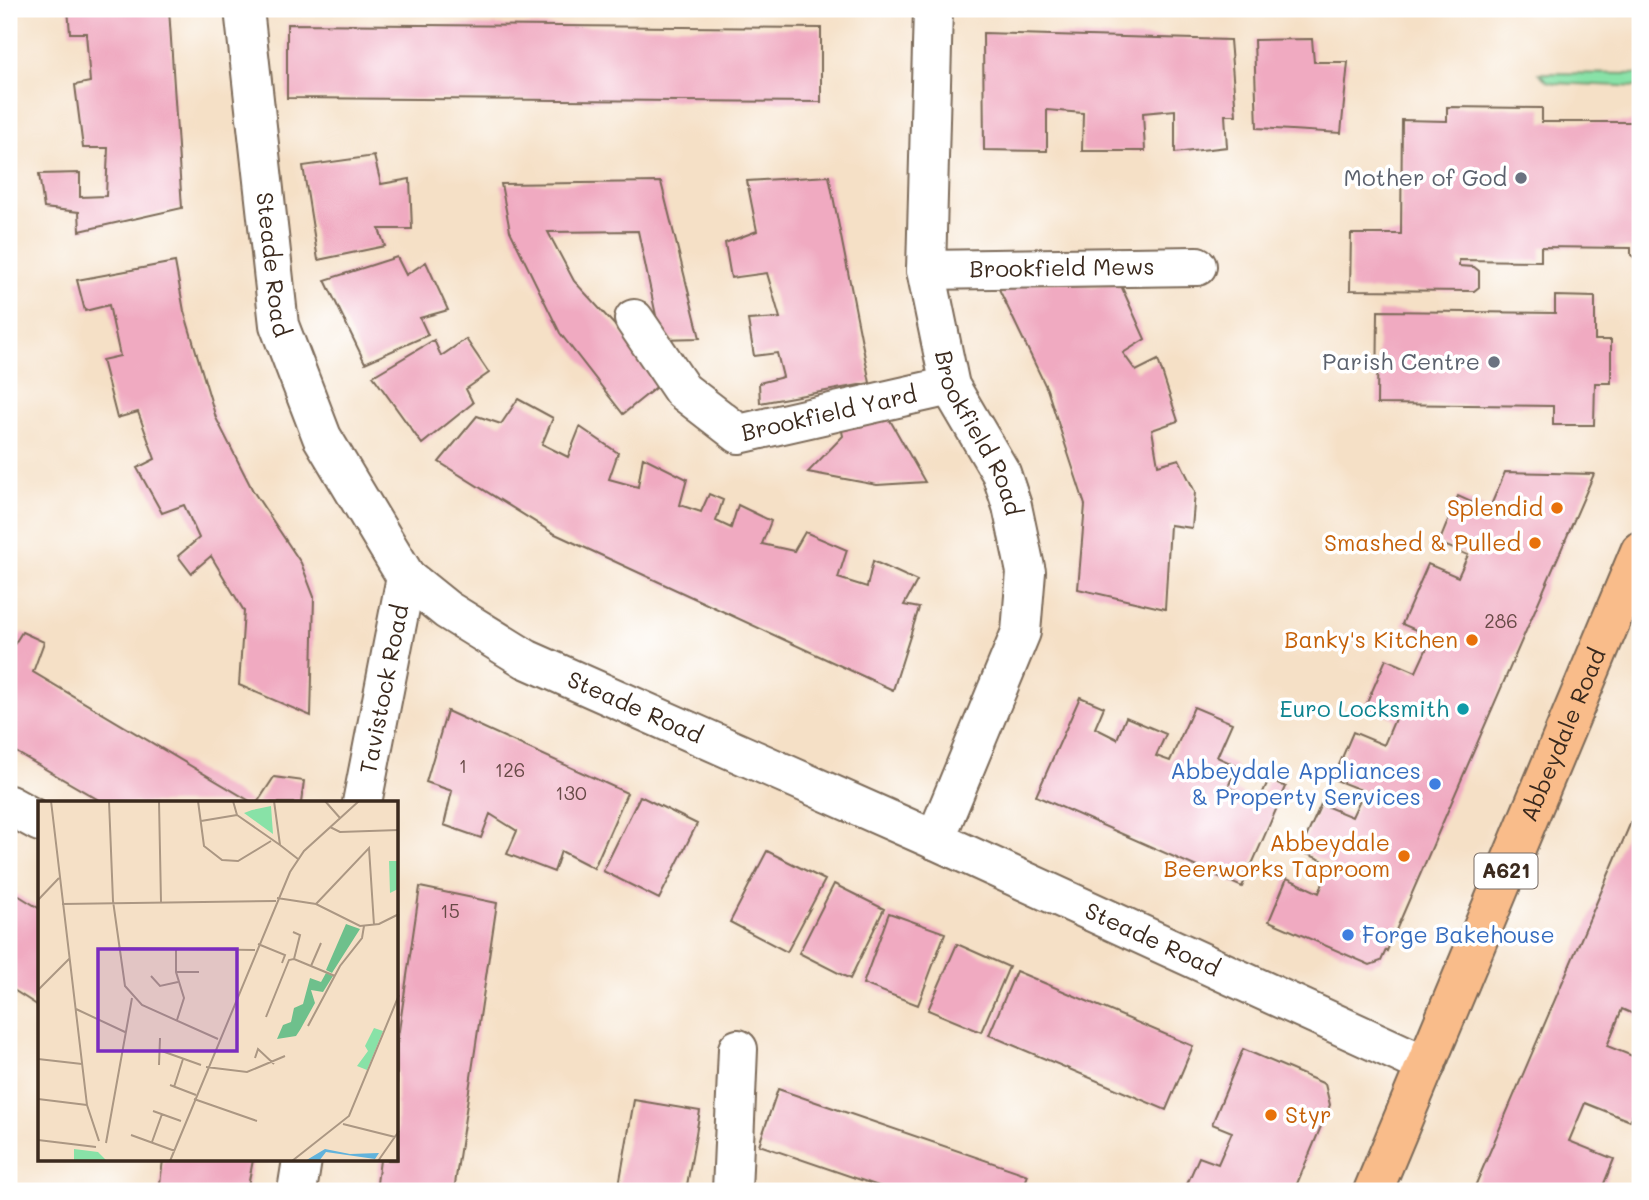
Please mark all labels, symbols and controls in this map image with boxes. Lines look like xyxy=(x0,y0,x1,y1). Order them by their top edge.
place label: Mother of God xyxy=(1344,162,1507,192)
marker: Mother of God xyxy=(1513,170,1529,186)
street label: Steade Road xyxy=(250,191,298,341)
street label: Brookfield Mews xyxy=(969,251,1155,283)
place label: Parish Centre xyxy=(1322,346,1480,376)
street label: Brookfield Road xyxy=(929,348,1030,518)
marker: Parish Centre xyxy=(1486,354,1502,370)
street label: Brookfield Yard xyxy=(738,378,919,447)
place label: Splendid xyxy=(1447,492,1543,522)
marker: Splendid xyxy=(1549,500,1565,516)
place label: Smashed & Pulled xyxy=(1324,527,1521,557)
marker: Smashed & Pulled xyxy=(1527,535,1543,551)
street label: Tavistock Road xyxy=(352,602,414,776)
house number: 286 xyxy=(1484,608,1518,633)
place label: Banky's Kitchen xyxy=(1284,624,1458,654)
marker: Banky's Kitchen xyxy=(1464,632,1480,648)
street label: Abbeydale Road xyxy=(1513,643,1612,826)
street label: Steade Road xyxy=(563,663,708,749)
place label: Euro Locksmith xyxy=(1280,693,1449,723)
marker: Euro Locksmith xyxy=(1455,701,1471,717)
house number: 1 xyxy=(459,753,467,778)
place label: Abbeydale Appliances & Property Services xyxy=(1170,755,1421,811)
house number: 126 xyxy=(495,757,525,782)
marker: Abbeydale Appliances & Property Services xyxy=(1427,776,1443,792)
house number: 130 xyxy=(555,780,587,805)
inset map xyxy=(38,801,399,1162)
place label: Abbeydale Beerworks Taproom xyxy=(1163,827,1390,883)
marker: Abbeydale Beerworks Taproom xyxy=(1396,848,1412,864)
road number: A621 xyxy=(1474,854,1538,888)
street label: Steade Road xyxy=(1080,895,1225,983)
house number: 15 xyxy=(440,898,460,923)
place label: Forge Bakehouse xyxy=(1362,919,1555,949)
marker: Forge Bakehouse xyxy=(1340,927,1356,943)
place label: Styr xyxy=(1285,1099,1332,1129)
marker: Styr xyxy=(1263,1107,1279,1123)

